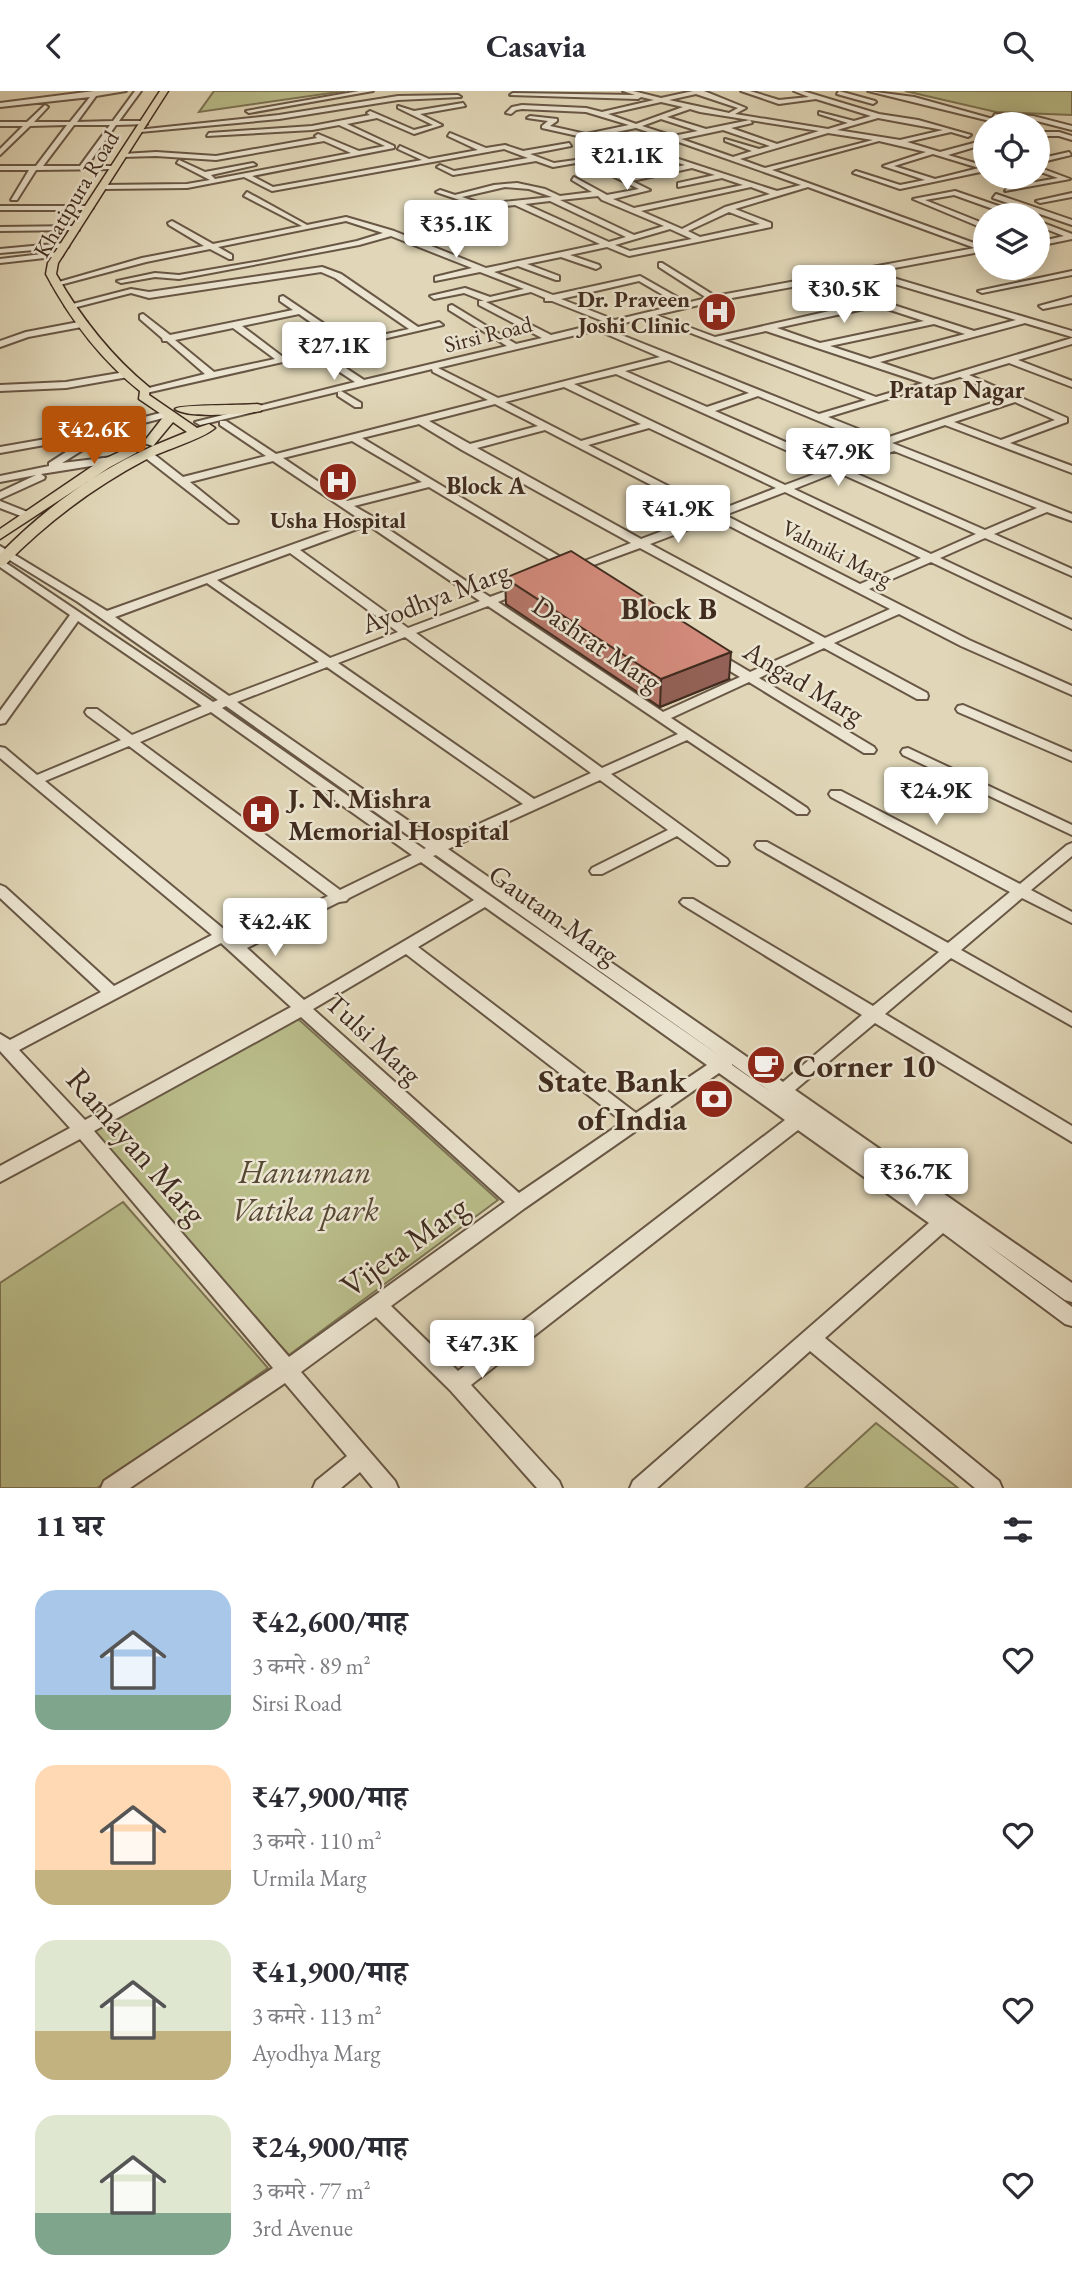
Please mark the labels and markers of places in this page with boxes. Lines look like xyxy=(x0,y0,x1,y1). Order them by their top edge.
pin: ₹21.1K xyxy=(570,133,684,192)
pin: ₹35.1K xyxy=(399,201,513,260)
pin: ₹30.5K xyxy=(787,265,901,325)
place label: Dr. Praveen Joshi Clinic xyxy=(576,284,691,340)
hospital icon: Dr. Praveen Joshi Clinic xyxy=(696,291,738,333)
pin: ₹27.1K xyxy=(277,323,391,382)
pin: ₹42.6K xyxy=(37,407,151,466)
pin: ₹47.9K xyxy=(781,429,895,488)
hospital icon: Usha Hospital xyxy=(317,461,359,503)
pin: ₹41.9K xyxy=(621,485,735,545)
place label: Usha Hospital xyxy=(270,505,406,535)
pin: ₹24.9K xyxy=(879,767,993,827)
place label: J. N. Mishra Memorial Hospital xyxy=(285,780,509,848)
hospital icon: J. N. Mishra Memorial Hospital xyxy=(240,793,282,835)
pin: ₹42.4K xyxy=(218,899,332,958)
cafe icon: Corner 10 xyxy=(745,1044,787,1086)
place label: Corner 10 xyxy=(793,1044,936,1087)
place label: State Bank of India xyxy=(538,1059,688,1140)
bank icon: State Bank of India xyxy=(693,1078,735,1120)
pin: ₹36.7K xyxy=(859,1149,973,1208)
pin: ₹47.3K xyxy=(425,1321,539,1380)

